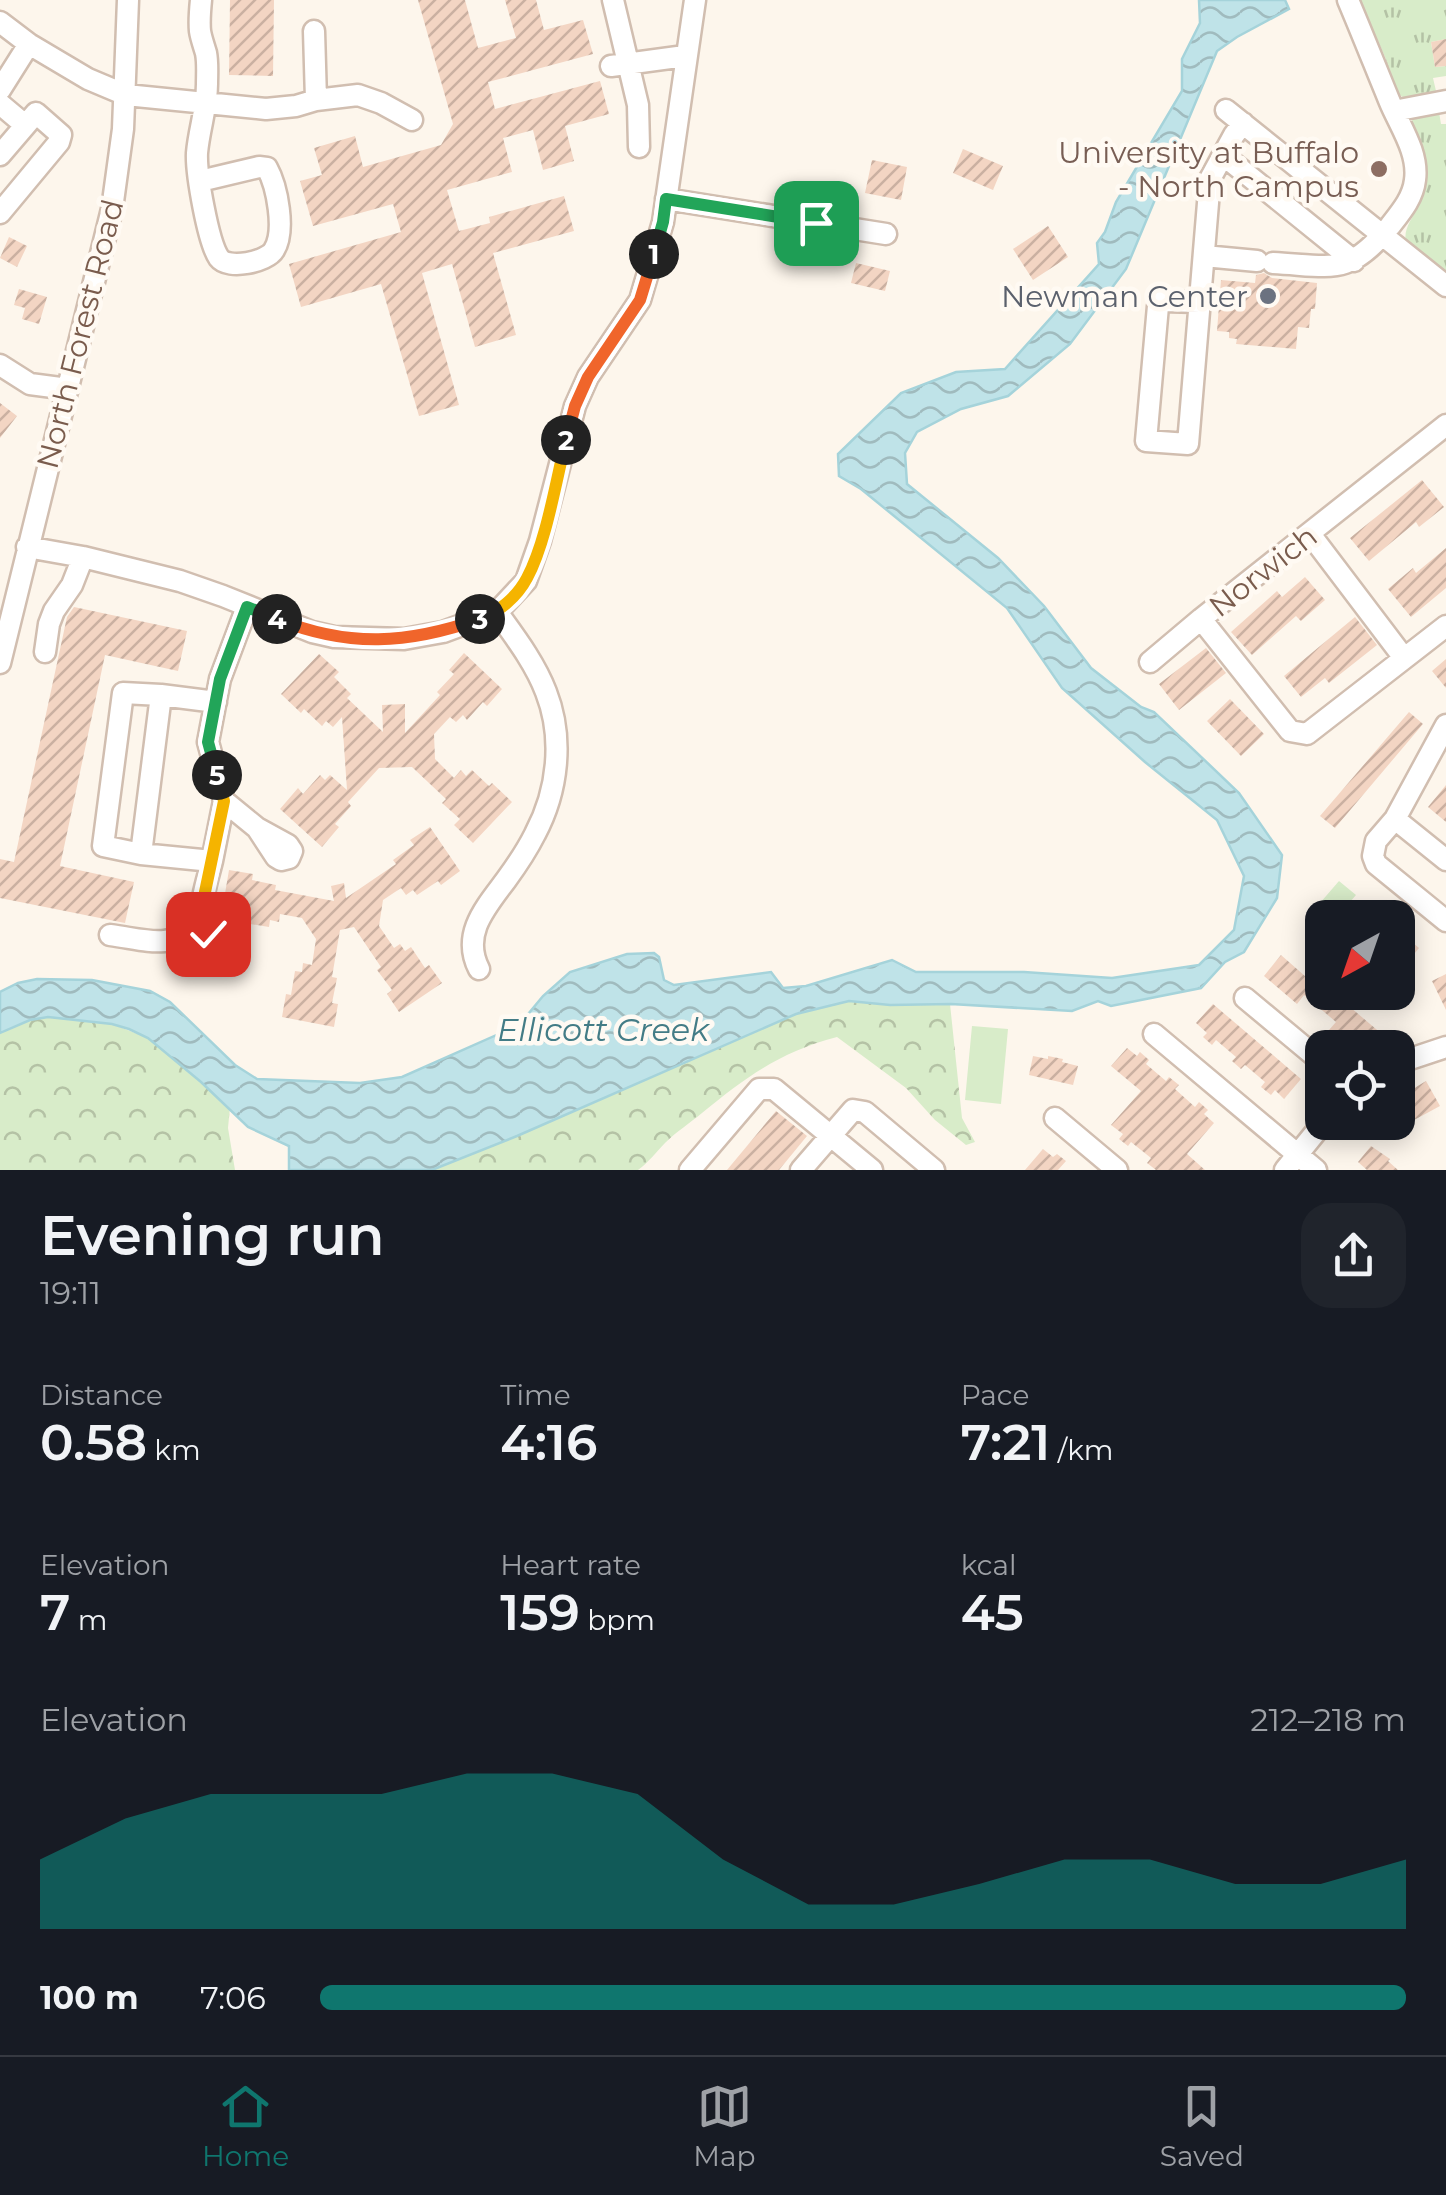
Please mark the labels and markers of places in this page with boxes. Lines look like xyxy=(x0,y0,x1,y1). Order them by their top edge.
place label: University at Buffalo - North Campus xyxy=(1058,134,1359,205)
marker: University at Buffalo - North Campus xyxy=(1368,158,1390,180)
pin xyxy=(774,181,859,266)
pin: 1 xyxy=(629,229,679,279)
place label: Newman Center xyxy=(1001,278,1248,315)
marker: Newman Center xyxy=(1257,285,1279,307)
pin: 2 xyxy=(541,415,591,465)
pin: 4 xyxy=(252,594,302,644)
pin: 3 xyxy=(455,594,505,644)
pin: 5 xyxy=(192,750,242,800)
pin xyxy=(166,892,251,977)

